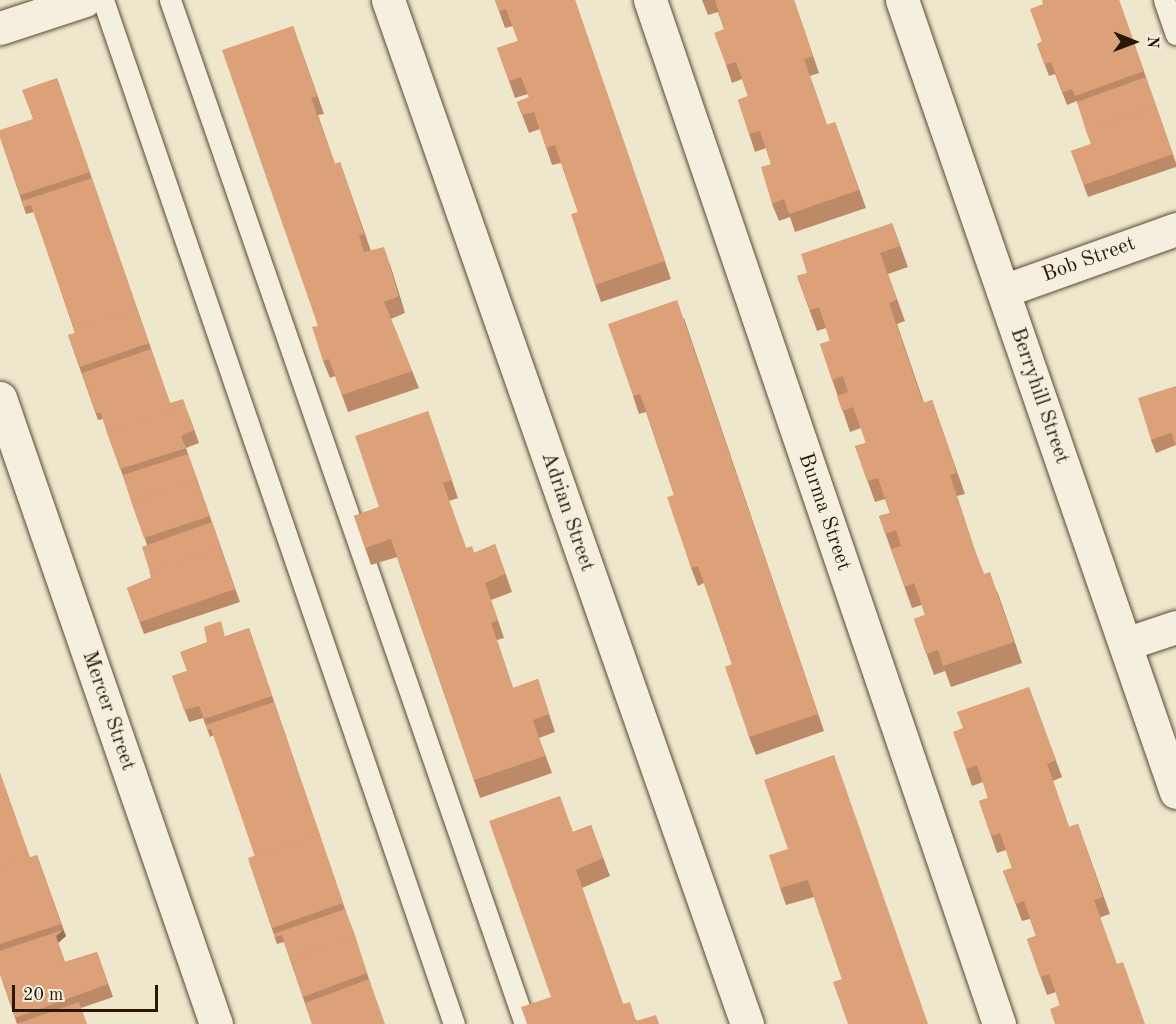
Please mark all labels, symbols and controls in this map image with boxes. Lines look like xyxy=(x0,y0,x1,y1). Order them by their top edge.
north arrow xyxy=(1104,12,1164,72)
text: N xyxy=(1144,36,1160,49)
street label: Bob Street xyxy=(1039,232,1139,288)
street label: Berryhill Street xyxy=(1004,325,1074,467)
street label: Adrian Street xyxy=(535,449,599,575)
street label: Burma Street xyxy=(792,450,856,574)
street label: Mercer Street xyxy=(76,648,140,774)
scale bar xyxy=(15,973,160,1011)
text: 20 m xyxy=(23,986,63,1004)

